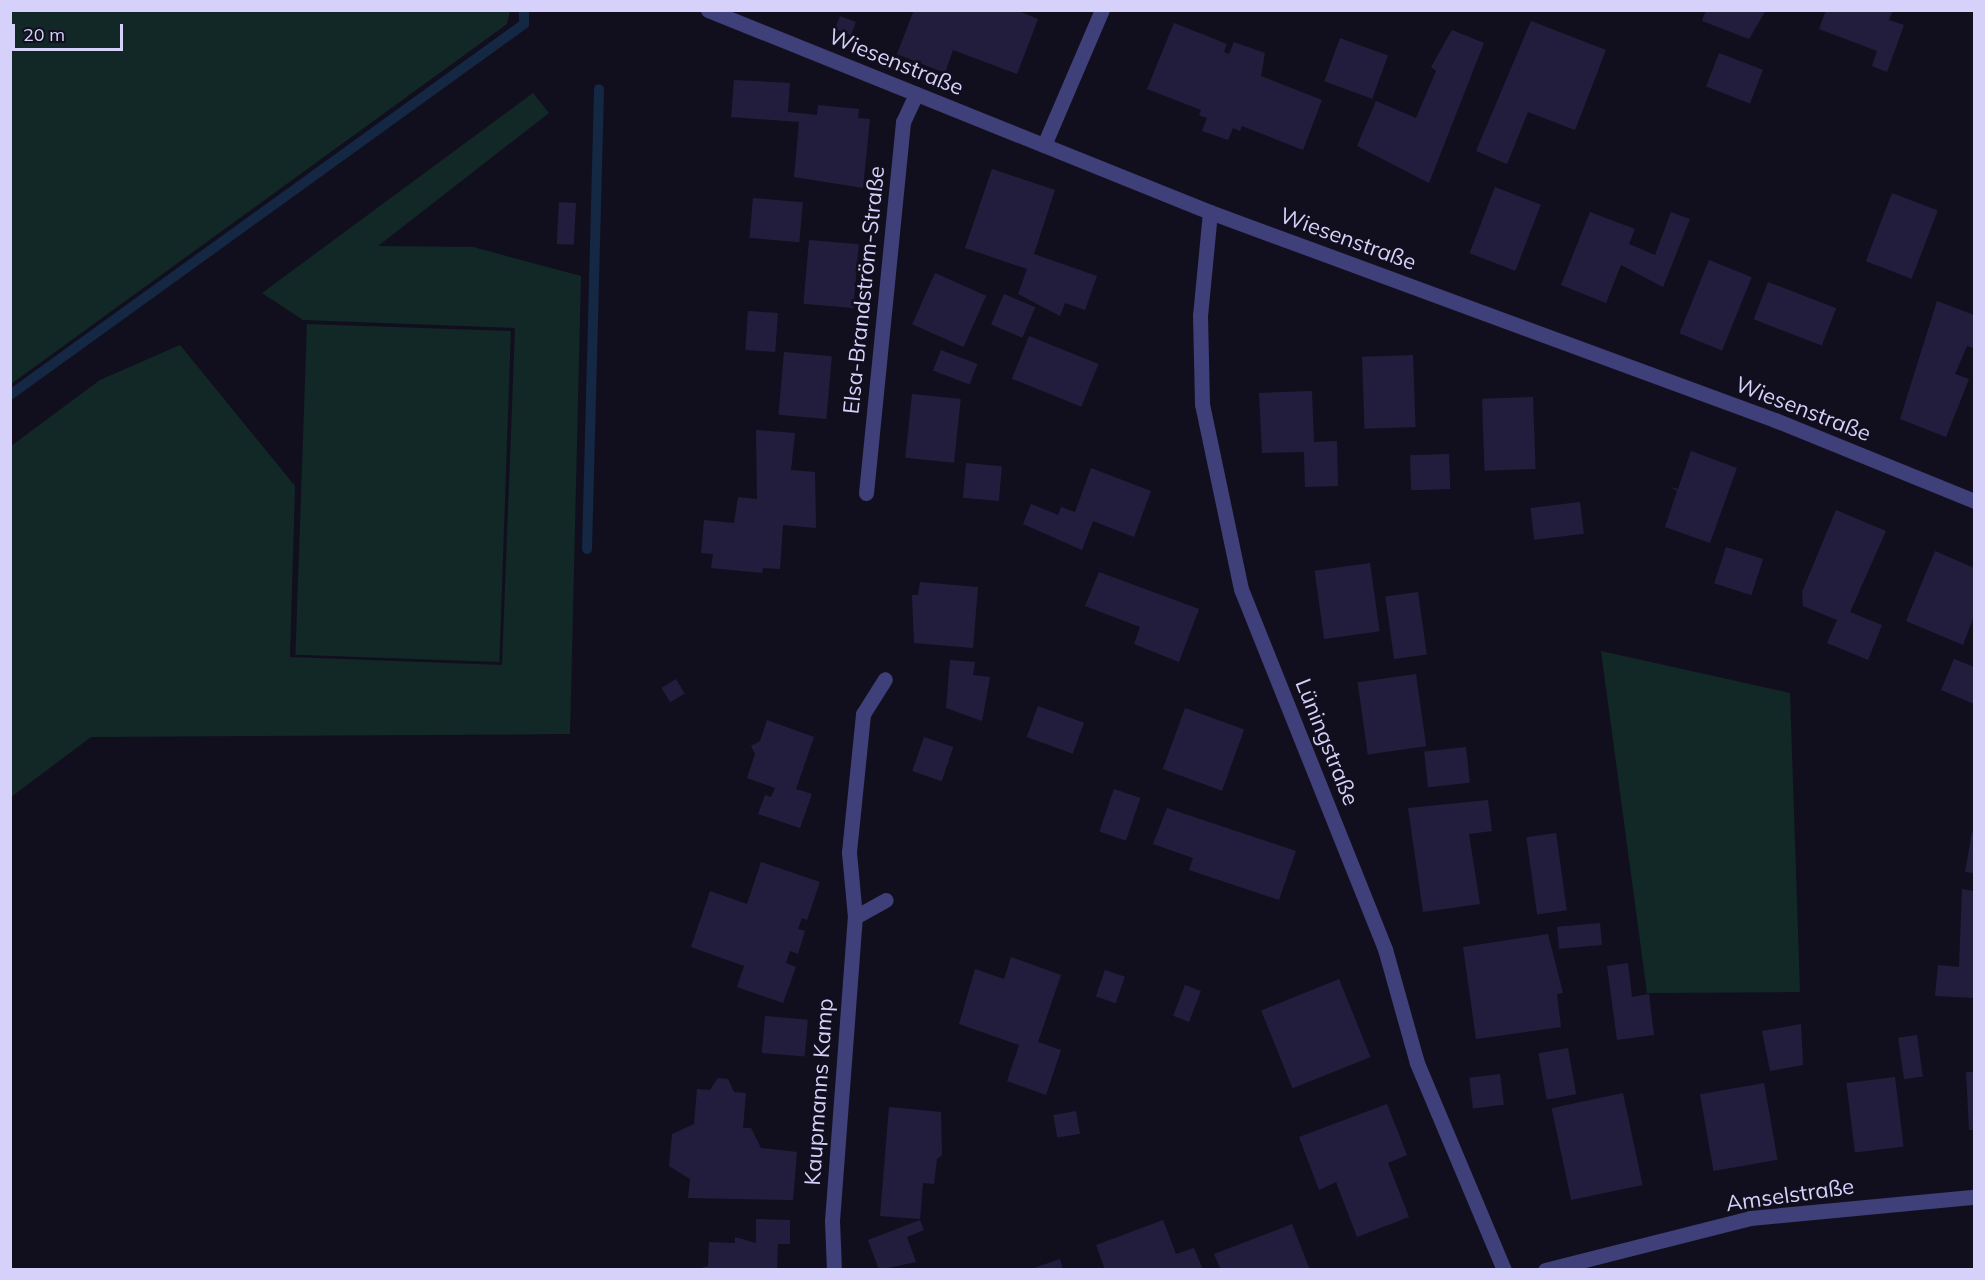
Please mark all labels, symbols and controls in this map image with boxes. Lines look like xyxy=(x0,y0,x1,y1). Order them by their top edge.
scale bar xyxy=(15,12,126,50)
text: 20 m xyxy=(23,23,65,46)
street label: Wiesenstraße xyxy=(825,23,967,101)
street label: Elsa-Brandström-Straße xyxy=(838,165,890,415)
street label: Wiesenstraße xyxy=(1276,202,1420,276)
street label: Wiesenstraße xyxy=(1732,371,1874,447)
street label: Lüningstraße xyxy=(1290,675,1364,809)
street label: Kaupmanns Kamp xyxy=(799,997,839,1187)
street label: Amselstraße xyxy=(1724,1173,1856,1217)

